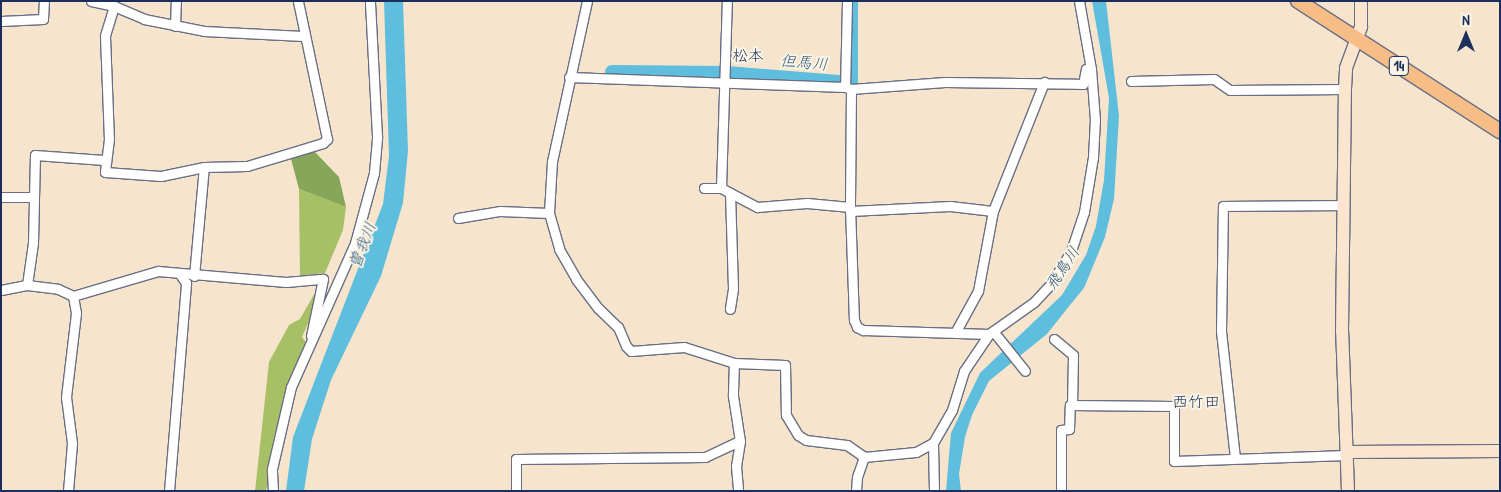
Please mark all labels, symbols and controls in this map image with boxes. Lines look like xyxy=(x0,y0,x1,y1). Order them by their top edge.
north arrow xyxy=(1441,10,1491,60)
text: N xyxy=(1462,10,1470,29)
district label: 松本 xyxy=(732,45,764,65)
water label: 但馬川 xyxy=(779,50,829,74)
road number: 14 xyxy=(1388,54,1410,78)
water label: 曽我川 xyxy=(344,219,380,271)
water label: 飛鳥川 xyxy=(1041,243,1083,293)
district label: 西竹田 xyxy=(1172,391,1220,411)

